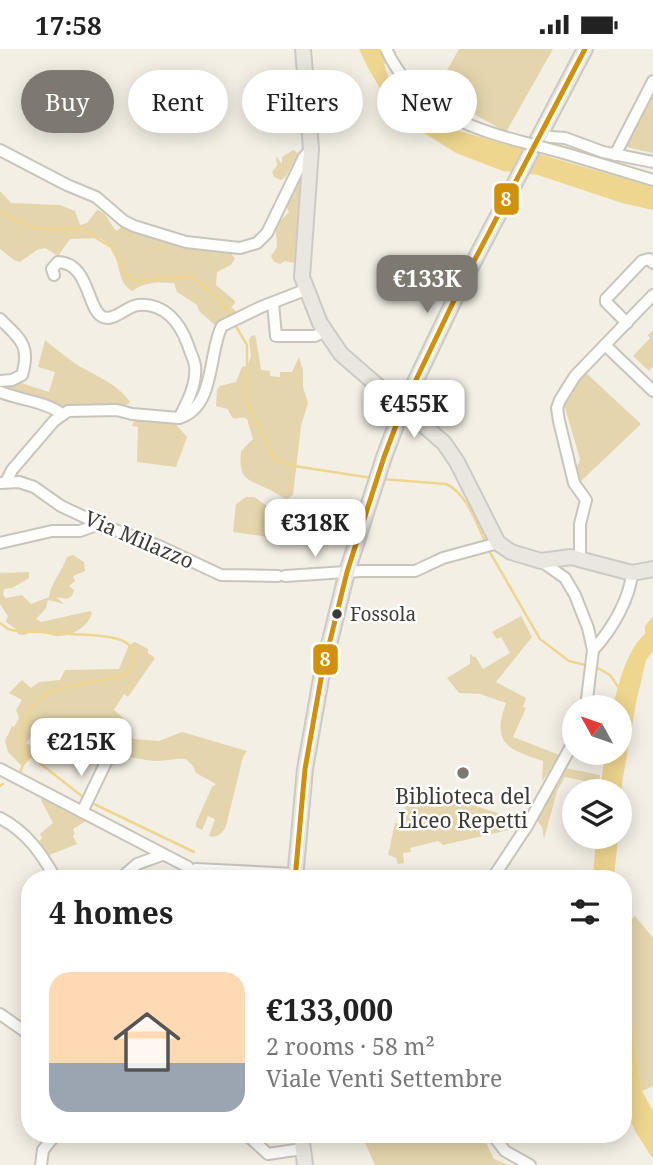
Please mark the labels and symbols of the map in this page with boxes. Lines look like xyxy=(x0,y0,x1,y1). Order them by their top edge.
line badge: 8 xyxy=(493,182,520,216)
text: 8 xyxy=(501,186,512,212)
pin: €133K xyxy=(378,255,476,315)
pin: €455K xyxy=(365,381,463,440)
pin: €318K xyxy=(266,499,364,559)
street label: Via Milazzo xyxy=(80,503,198,575)
place label: Fossola xyxy=(350,601,416,627)
marker: Fossola xyxy=(330,607,344,621)
line badge: 8 xyxy=(312,643,339,676)
text: 8 xyxy=(320,646,331,672)
north arrow xyxy=(562,695,632,765)
pin: €215K xyxy=(32,719,130,778)
marker: Biblioteca del Liceo Repetti xyxy=(455,765,471,781)
place label: Biblioteca del Liceo Repetti xyxy=(395,782,531,834)

